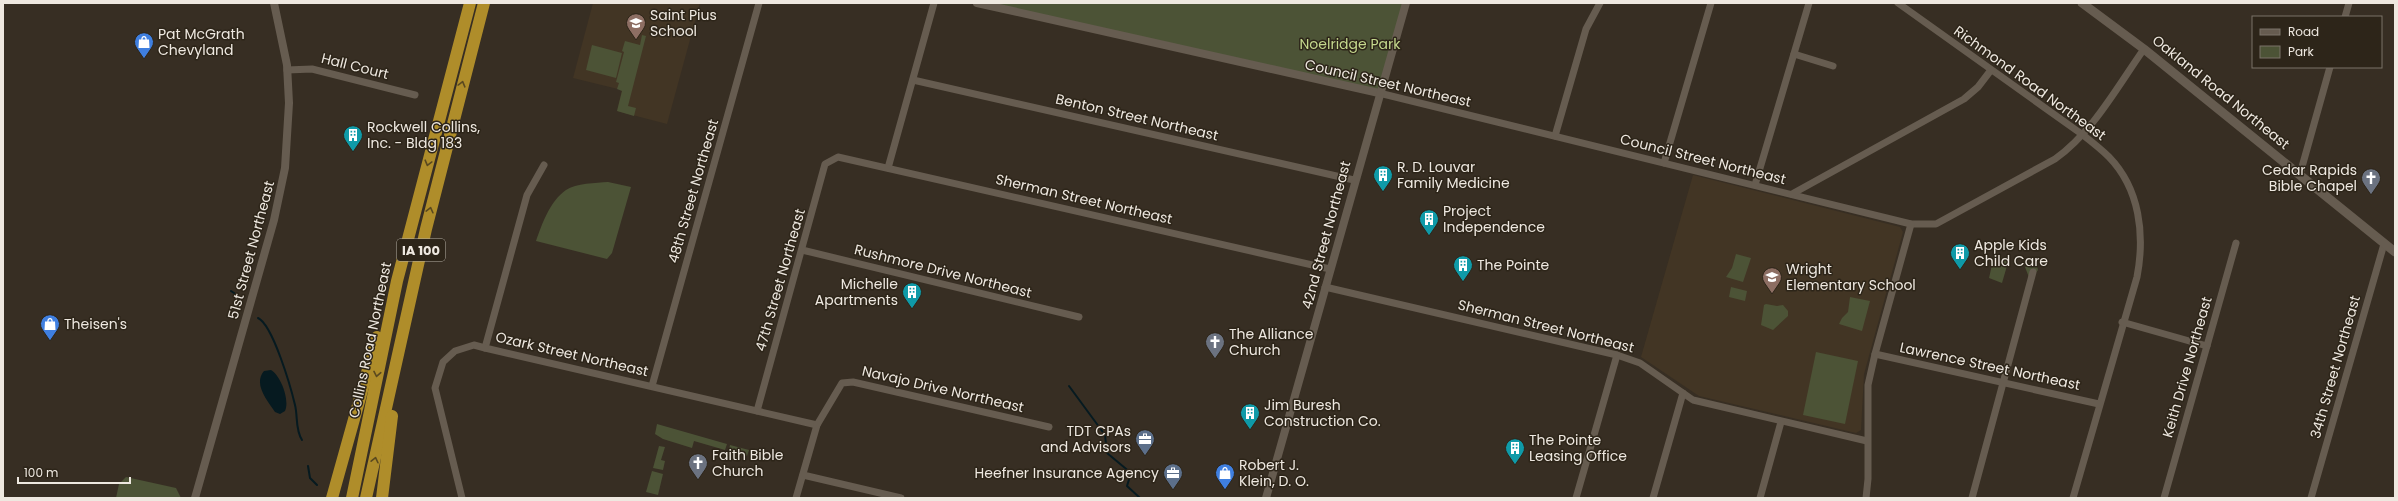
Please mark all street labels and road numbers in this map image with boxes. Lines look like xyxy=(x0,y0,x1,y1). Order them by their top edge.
street label: Richmond Road Northeast xyxy=(1950,21,2110,145)
street label: Oakland Road Northeast xyxy=(2148,30,2294,154)
street label: Hall Court xyxy=(319,48,391,84)
street label: Council Street Northeast xyxy=(1303,54,1473,112)
street label: Benton Street Northeast xyxy=(1054,89,1220,145)
street label: 48th Street Northeast xyxy=(663,117,723,265)
street label: Council Street Northeast xyxy=(1618,129,1788,189)
street label: 42nd Street Northeast xyxy=(1297,159,1355,311)
street label: Sherman Street Northeast xyxy=(994,169,1174,229)
street label: 51st Street Northeast xyxy=(223,178,279,322)
street label: 47th Street Northeast xyxy=(750,206,810,354)
road number: IA 100 xyxy=(397,239,445,261)
street label: Rushmore Drive Northeast xyxy=(852,239,1034,303)
street label: Collins Road Northeast xyxy=(344,260,396,420)
street label: 34th Street Northeast xyxy=(2305,293,2365,441)
street label: Sherman Street Northeast xyxy=(1456,294,1636,358)
street label: Keith Drive Northeast xyxy=(2157,294,2217,440)
street label: Ozark Street Northeast xyxy=(494,327,650,381)
street label: Lawrence Street Northeast xyxy=(1898,337,2082,395)
street label: Navajo Drive Norrtheast xyxy=(860,361,1026,417)

